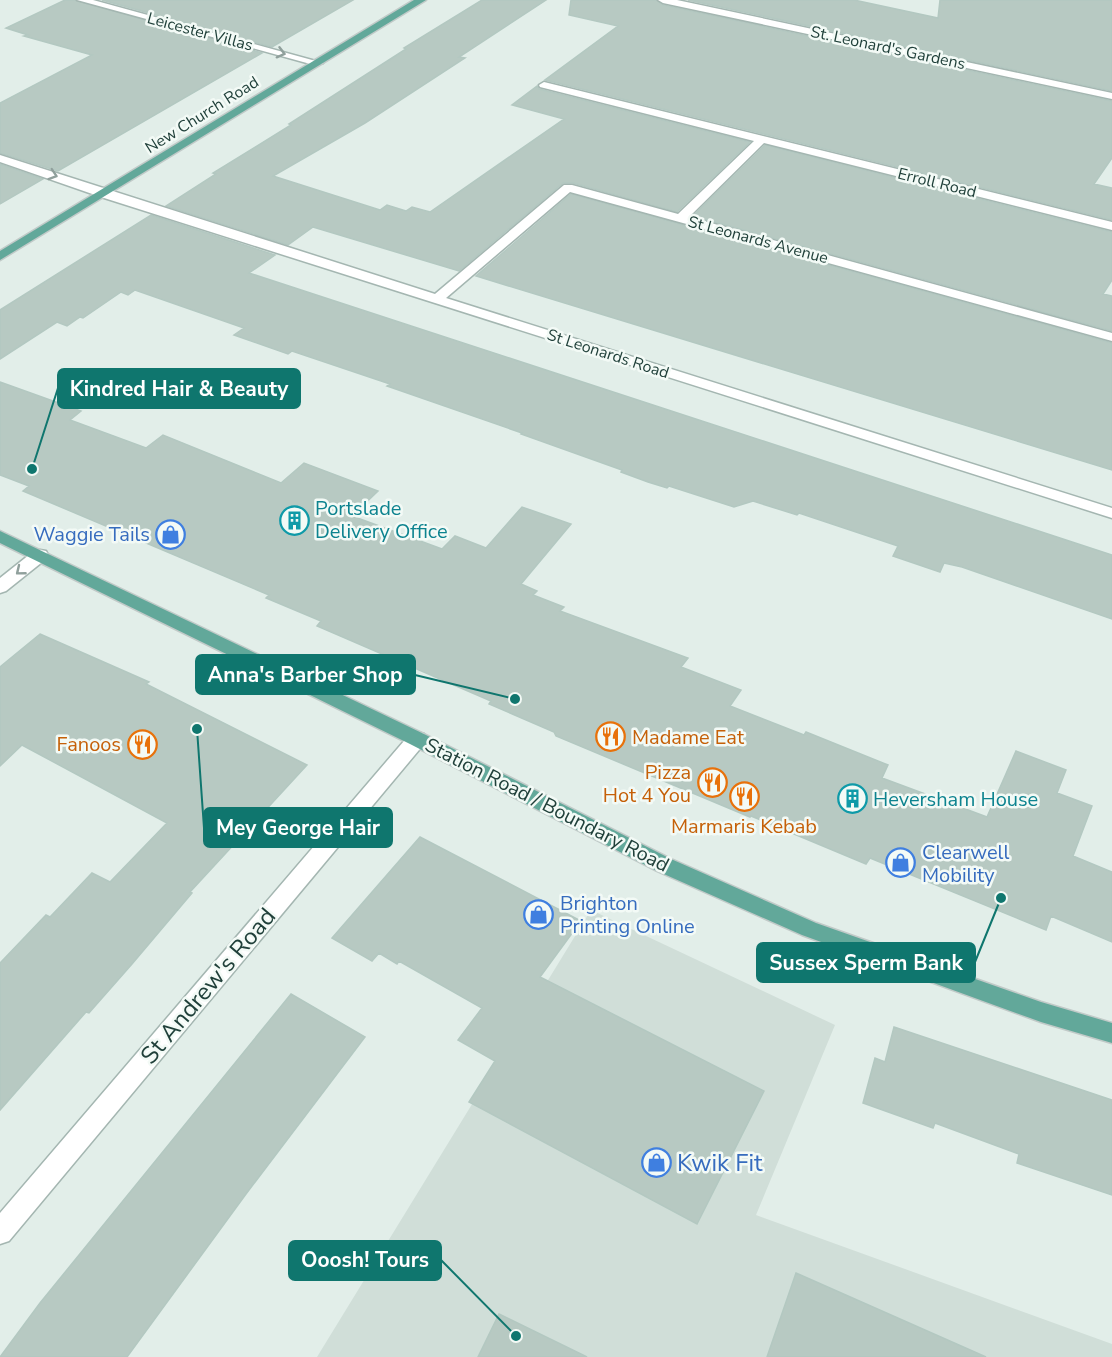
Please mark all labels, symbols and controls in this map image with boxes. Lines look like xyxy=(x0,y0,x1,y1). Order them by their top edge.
street label: Leicester Villas xyxy=(145,7,255,57)
street label: St. Leonard's Gardens xyxy=(809,21,967,75)
one-way arrow xyxy=(275,46,286,58)
street label: New Church Road xyxy=(141,71,263,159)
street label: Erroll Road xyxy=(895,163,979,203)
one-way arrow xyxy=(47,168,58,180)
street label: St Leonards Avenue xyxy=(685,211,831,269)
street label: St Leonards Road xyxy=(544,324,672,384)
callout: Kindred Hair & Beauty xyxy=(58,369,300,408)
text: Kindred Hair & Beauty xyxy=(70,375,289,403)
place label: Portslade Delivery Office xyxy=(315,495,448,545)
building icon: Portslade Delivery Office xyxy=(278,504,310,536)
shop icon: Waggie Tails xyxy=(155,518,187,550)
place label: Waggie Tails xyxy=(33,521,150,548)
one-way arrow xyxy=(16,564,27,575)
callout: Anna's Barber Shop xyxy=(196,655,415,694)
text: Anna's Barber Shop xyxy=(208,661,402,689)
restaurant icon: Madame Eat xyxy=(595,721,627,753)
place label: Madame Eat xyxy=(632,724,745,751)
restaurant icon: Fanoos xyxy=(126,728,158,760)
place label: Fanoos xyxy=(57,731,121,758)
street label: Station Road / Boundary Road xyxy=(420,732,674,878)
place label: Pizza Hot 4 You xyxy=(603,759,691,809)
restaurant icon: Pizza Hot 4 You xyxy=(696,767,728,799)
restaurant icon: Marmaris Kebab xyxy=(728,780,760,812)
building icon: Heversham House xyxy=(836,783,868,815)
place label: Heversham House xyxy=(873,786,1038,813)
callout: Mey George Hair xyxy=(204,808,392,847)
place label: Marmaris Kebab xyxy=(671,813,817,840)
text: Mey George Hair xyxy=(216,814,381,842)
place label: Clearwell Mobility xyxy=(922,839,1010,889)
shop icon: Clearwell Mobility xyxy=(885,847,917,879)
place label: Brighton Printing Online xyxy=(560,890,695,940)
shop icon: Brighton Printing Online xyxy=(523,898,555,930)
street label: St Andrew's Road xyxy=(133,901,283,1071)
callout: Sussex Sperm Bank xyxy=(757,943,975,982)
text: Sussex Sperm Bank xyxy=(769,949,963,977)
shop icon: Kwik Fit xyxy=(640,1147,672,1179)
place label: Kwik Fit xyxy=(677,1147,763,1179)
callout: Ooosh! Tours xyxy=(289,1241,441,1280)
text: Ooosh! Tours xyxy=(301,1246,429,1274)

